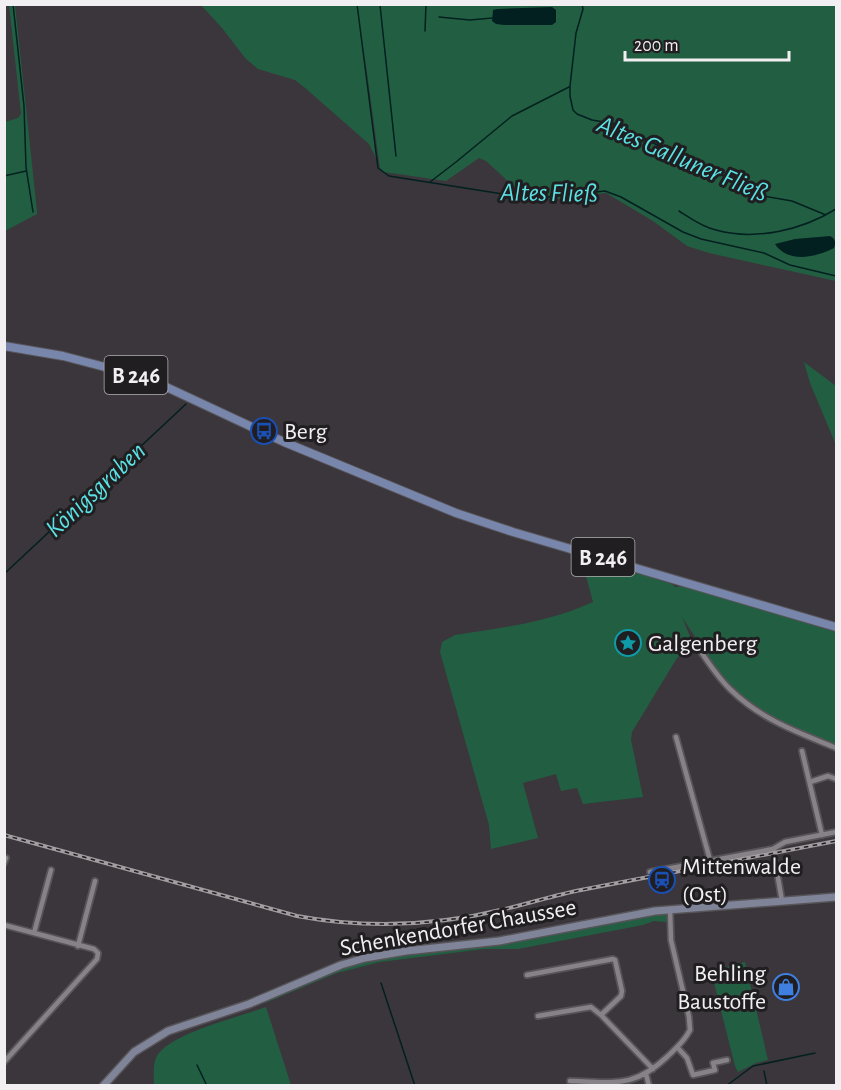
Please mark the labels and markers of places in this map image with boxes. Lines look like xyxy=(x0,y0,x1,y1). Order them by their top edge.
bus stop icon: Berg xyxy=(249,416,279,446)
place label: Berg xyxy=(284,420,327,444)
place icon: Galgenberg xyxy=(613,628,643,658)
place label: Galgenberg xyxy=(648,632,757,656)
place label: Mittenwalde (Ost) xyxy=(682,855,801,907)
station icon: Mittenwalde (Ost) xyxy=(647,865,677,895)
place label: Behling Baustoffe xyxy=(677,962,766,1014)
shop icon: Behling Baustoffe xyxy=(771,972,801,1002)

